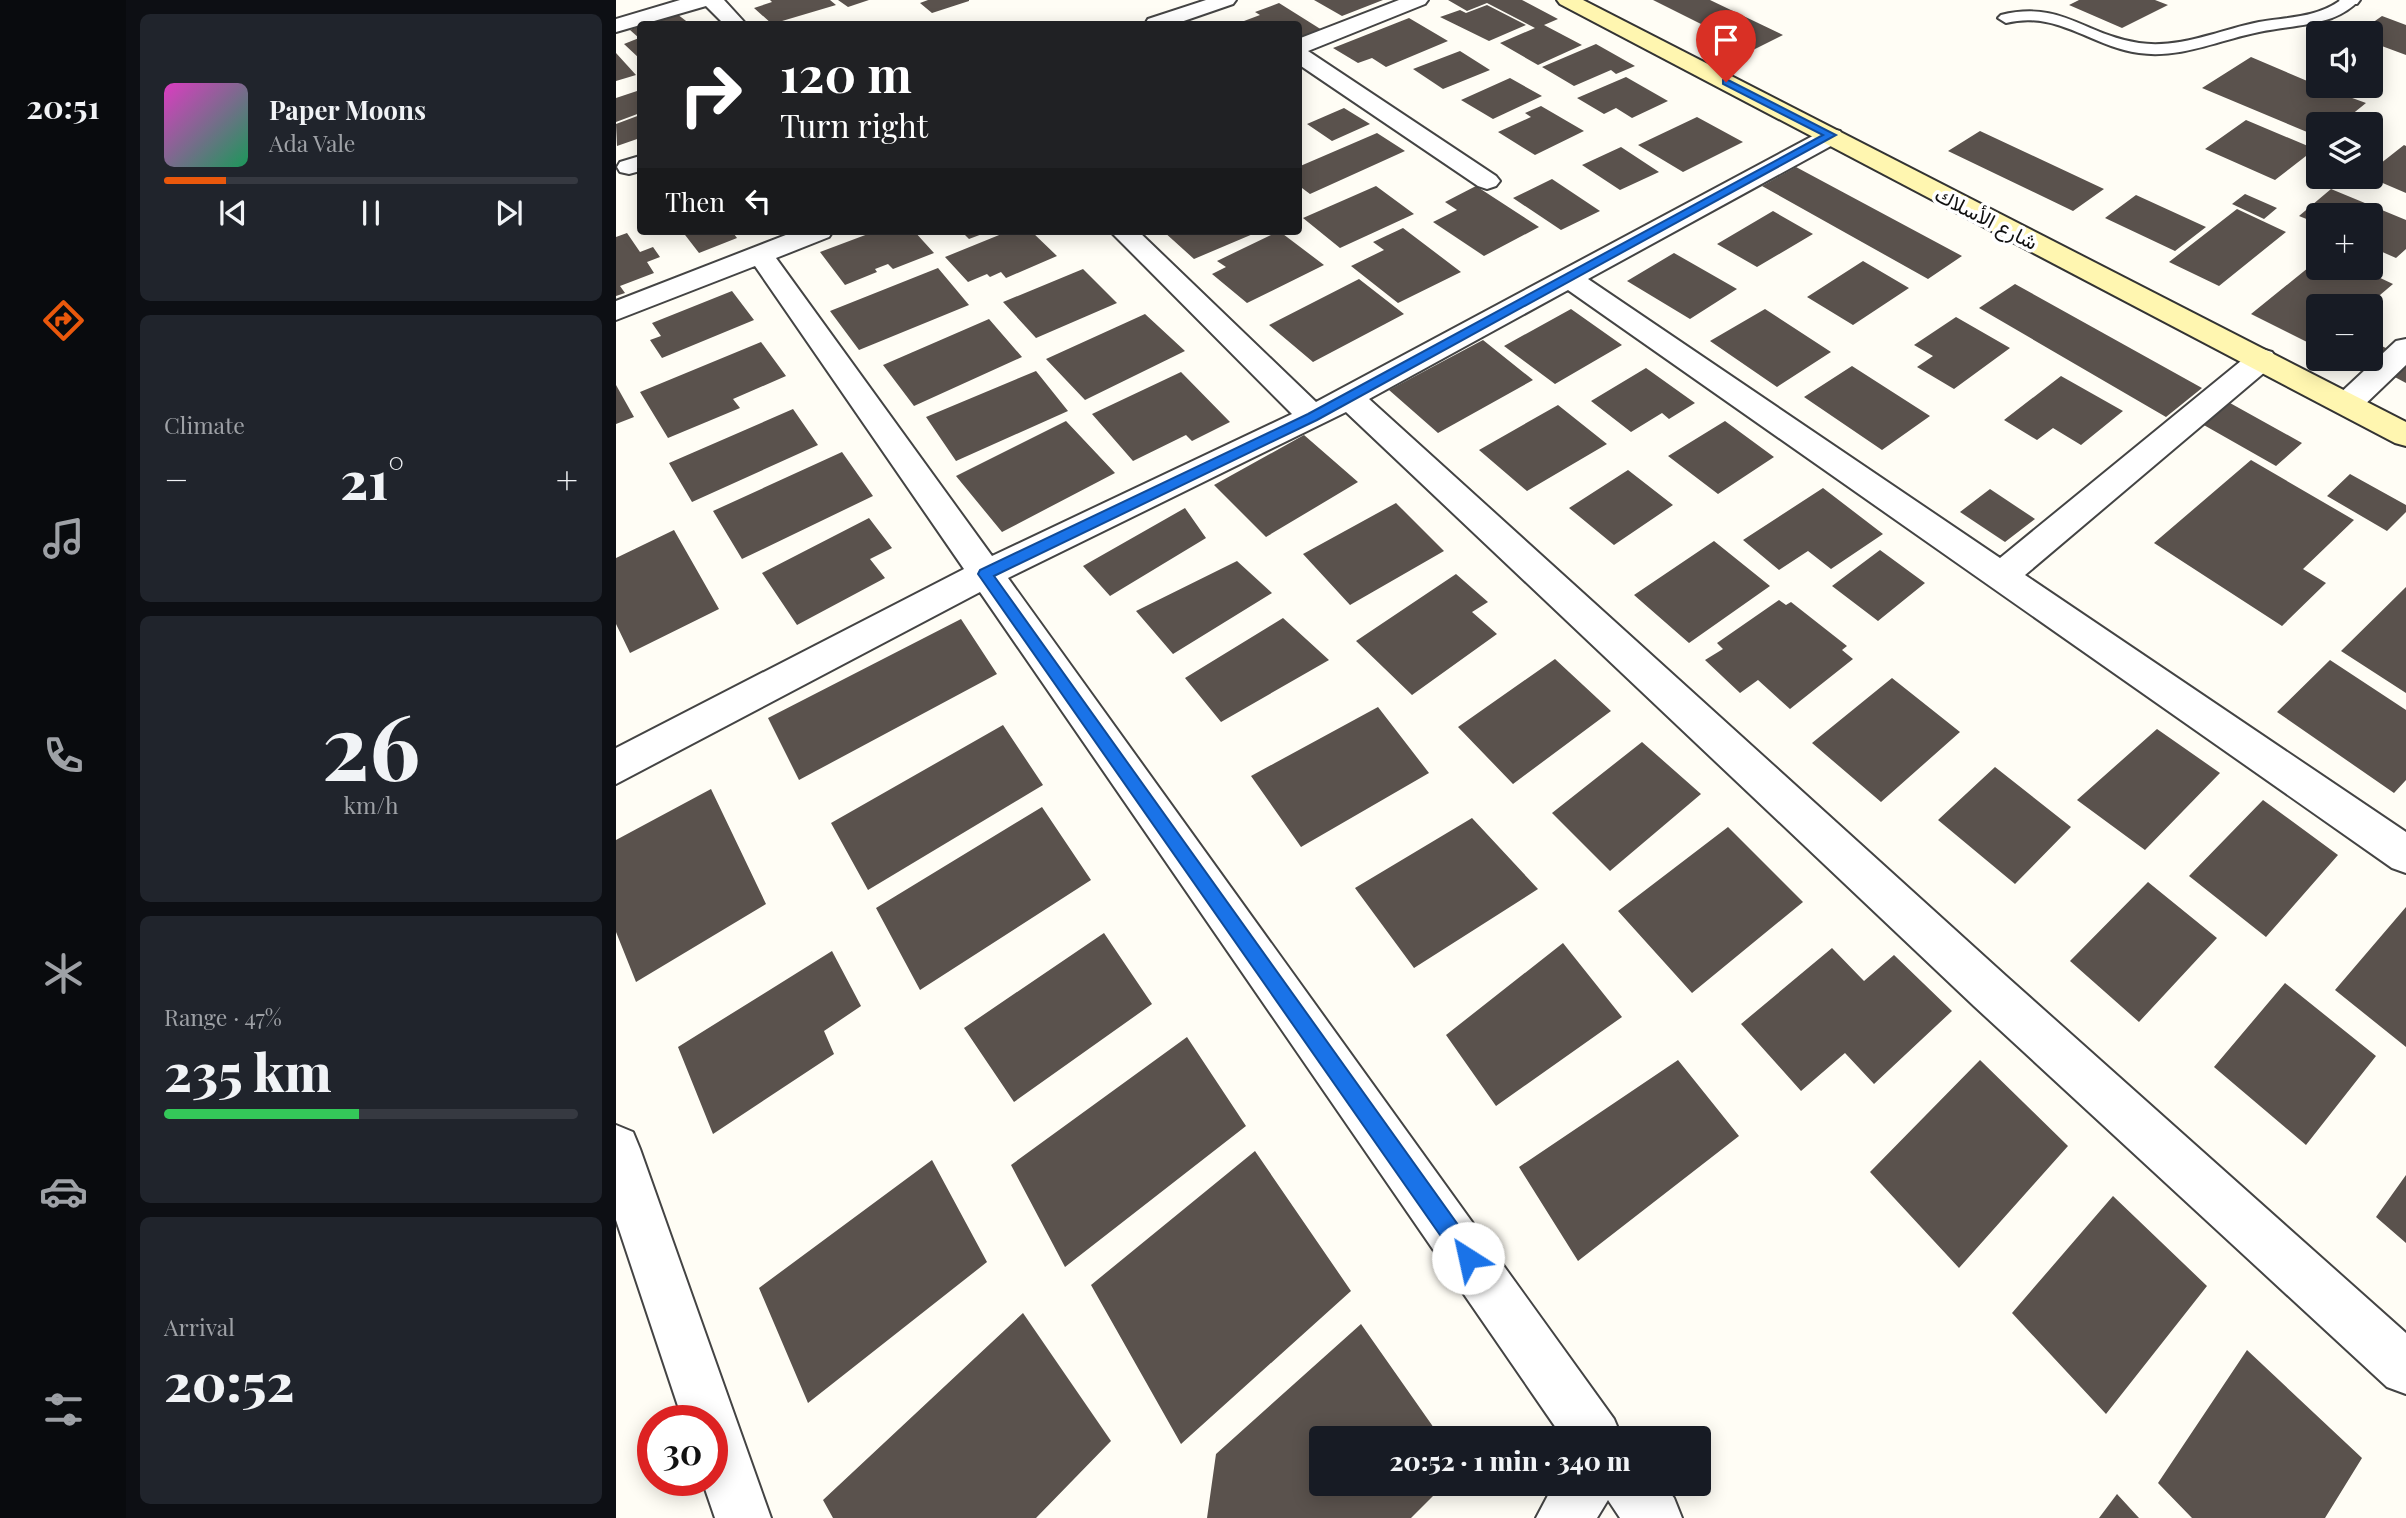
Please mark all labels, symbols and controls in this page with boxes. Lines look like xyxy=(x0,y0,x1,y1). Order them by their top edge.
pin xyxy=(1696,10,1756,82)
icon: arrive xyxy=(1707,21,1745,59)
map controls xyxy=(2306,21,2383,371)
button: sound xyxy=(2306,21,2383,98)
text: 120 m xyxy=(780,40,912,105)
icon: right xyxy=(665,49,756,140)
text: 20:51 xyxy=(26,84,100,127)
text: Paper Moons xyxy=(269,92,426,127)
text: Turn right xyxy=(780,103,928,146)
button: layers xyxy=(2306,112,2383,189)
text: Ada Vale xyxy=(269,127,356,158)
street label: شارع الأسلاك xyxy=(1930,179,2043,257)
icon: left xyxy=(739,182,777,220)
text: Then xyxy=(665,184,725,219)
icon: previous xyxy=(214,194,252,232)
icon: pause xyxy=(352,194,390,232)
icon: next xyxy=(490,194,528,232)
button: + xyxy=(2306,203,2383,280)
button: − xyxy=(2306,294,2383,371)
icon: directions xyxy=(39,296,88,345)
text: Climate xyxy=(164,409,245,440)
text: 21° xyxy=(340,444,404,513)
text: − xyxy=(164,453,189,504)
text: + xyxy=(556,453,578,504)
icon: music xyxy=(39,514,88,563)
text: 26 xyxy=(322,683,420,804)
icon: phone xyxy=(39,731,88,780)
text: km/h xyxy=(343,789,399,820)
icon: climate xyxy=(39,949,88,998)
text: Range · 47% xyxy=(164,1001,282,1032)
text: 235 km xyxy=(164,1036,332,1105)
icon: car xyxy=(39,1167,88,1216)
position arrow xyxy=(1431,1221,1505,1295)
text: Arrival xyxy=(164,1311,235,1342)
text: 20:52 xyxy=(164,1346,294,1415)
icon: filters xyxy=(39,1385,88,1434)
speed limit sign: 30 xyxy=(637,1405,728,1496)
text: 20:52 · 1 min · 340 m xyxy=(1390,1443,1630,1478)

